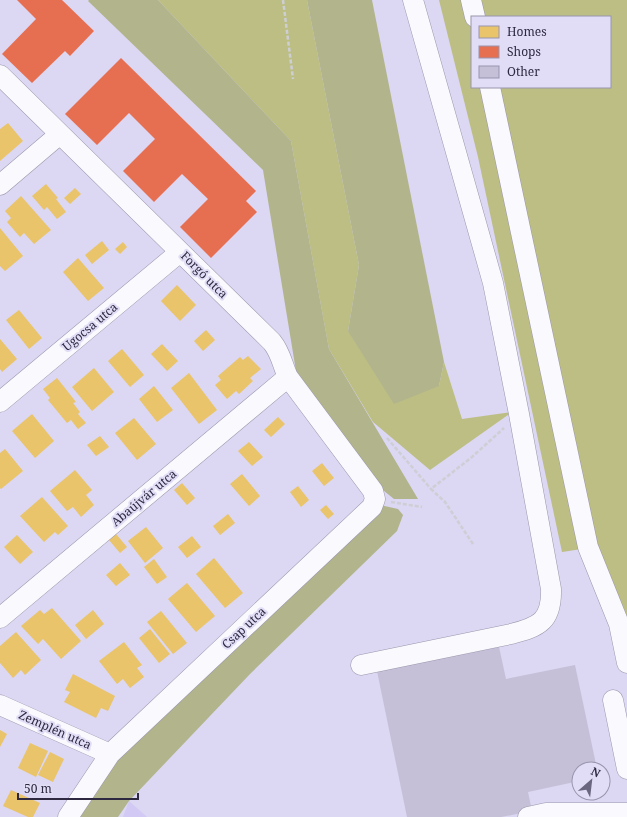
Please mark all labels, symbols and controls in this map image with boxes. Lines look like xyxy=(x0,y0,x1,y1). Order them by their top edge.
legend xyxy=(471,16,611,88)
text: Homes xyxy=(507,23,547,40)
text: Shops xyxy=(507,43,541,60)
text: Other xyxy=(507,63,540,80)
street label: Forgó utca xyxy=(177,247,232,302)
street label: Ugocsa utca xyxy=(58,298,121,355)
street label: Abaújvár utca xyxy=(107,465,180,530)
street label: Csap utca xyxy=(218,603,270,652)
street label: Zemplén utca xyxy=(16,706,94,753)
north arrow xyxy=(571,761,611,801)
text: N xyxy=(589,763,604,781)
scale bar xyxy=(18,775,138,801)
text: 50 m xyxy=(24,780,52,797)

